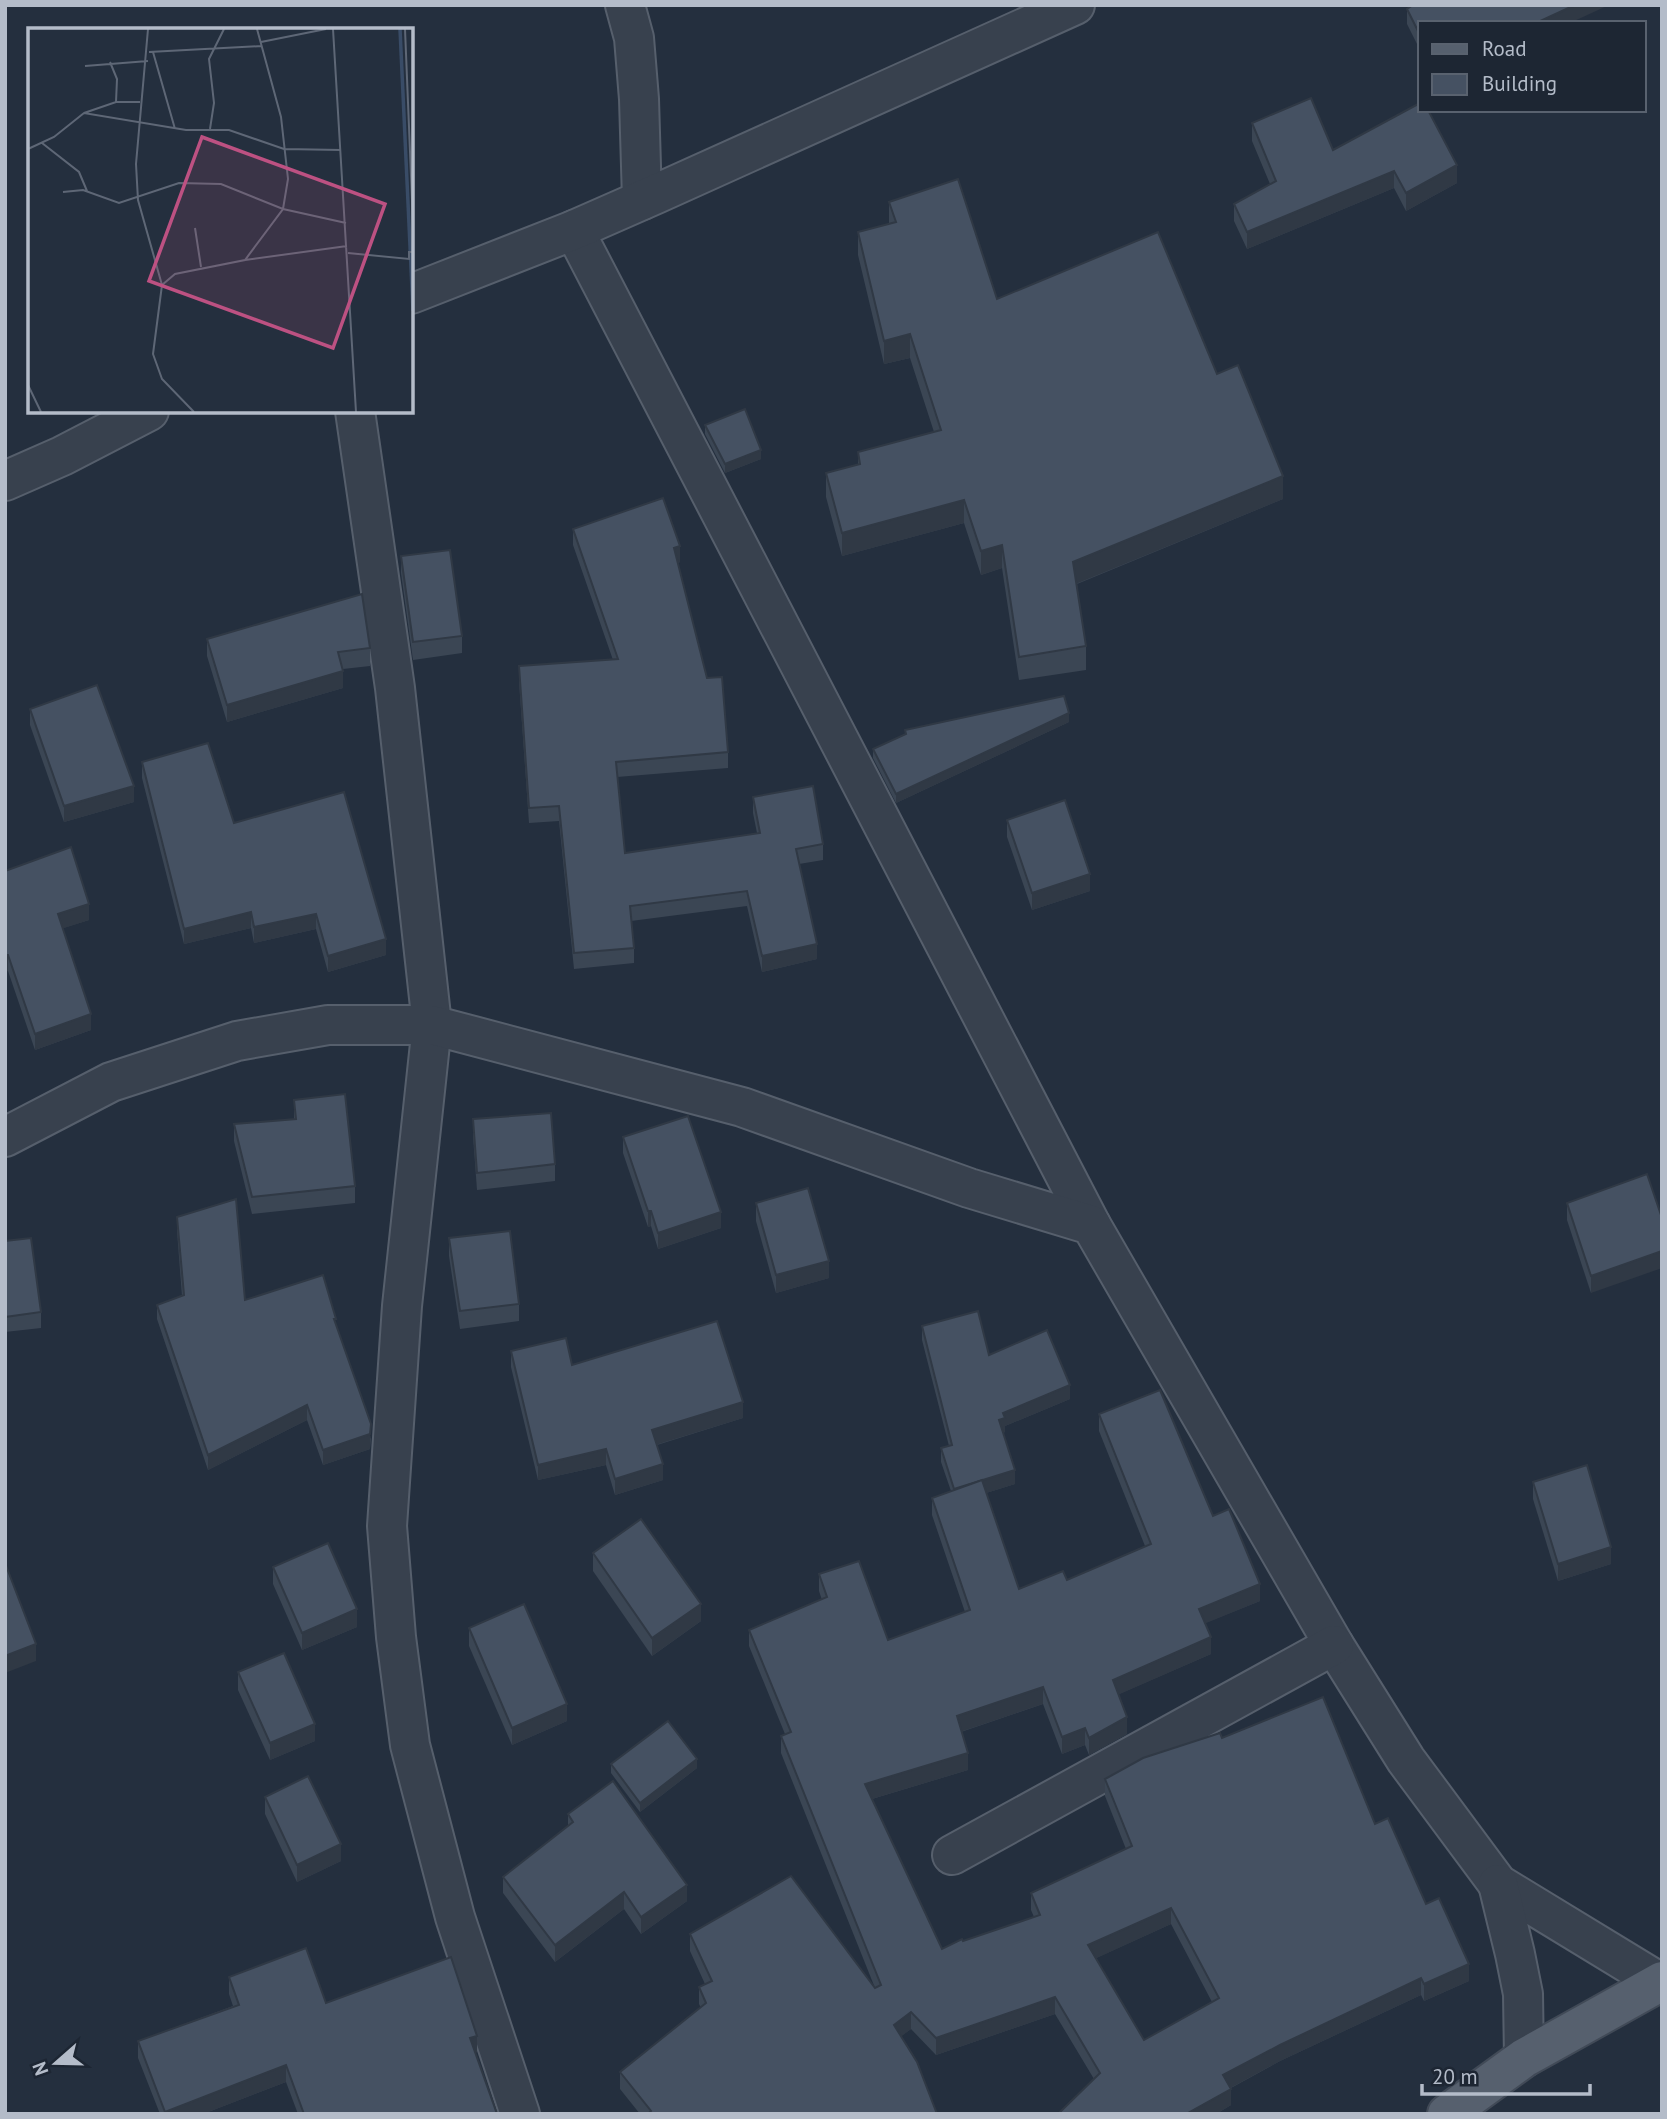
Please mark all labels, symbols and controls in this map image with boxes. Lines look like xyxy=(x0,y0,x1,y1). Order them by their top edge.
legend xyxy=(1418,21,1646,112)
inset map xyxy=(28,28,413,413)
text: Road xyxy=(1482,35,1526,62)
text: Building xyxy=(1482,70,1557,97)
north arrow xyxy=(21,2028,91,2098)
scale bar xyxy=(1422,2052,1590,2096)
text: N xyxy=(27,2059,53,2079)
text: 20 m xyxy=(1432,2063,1478,2090)

